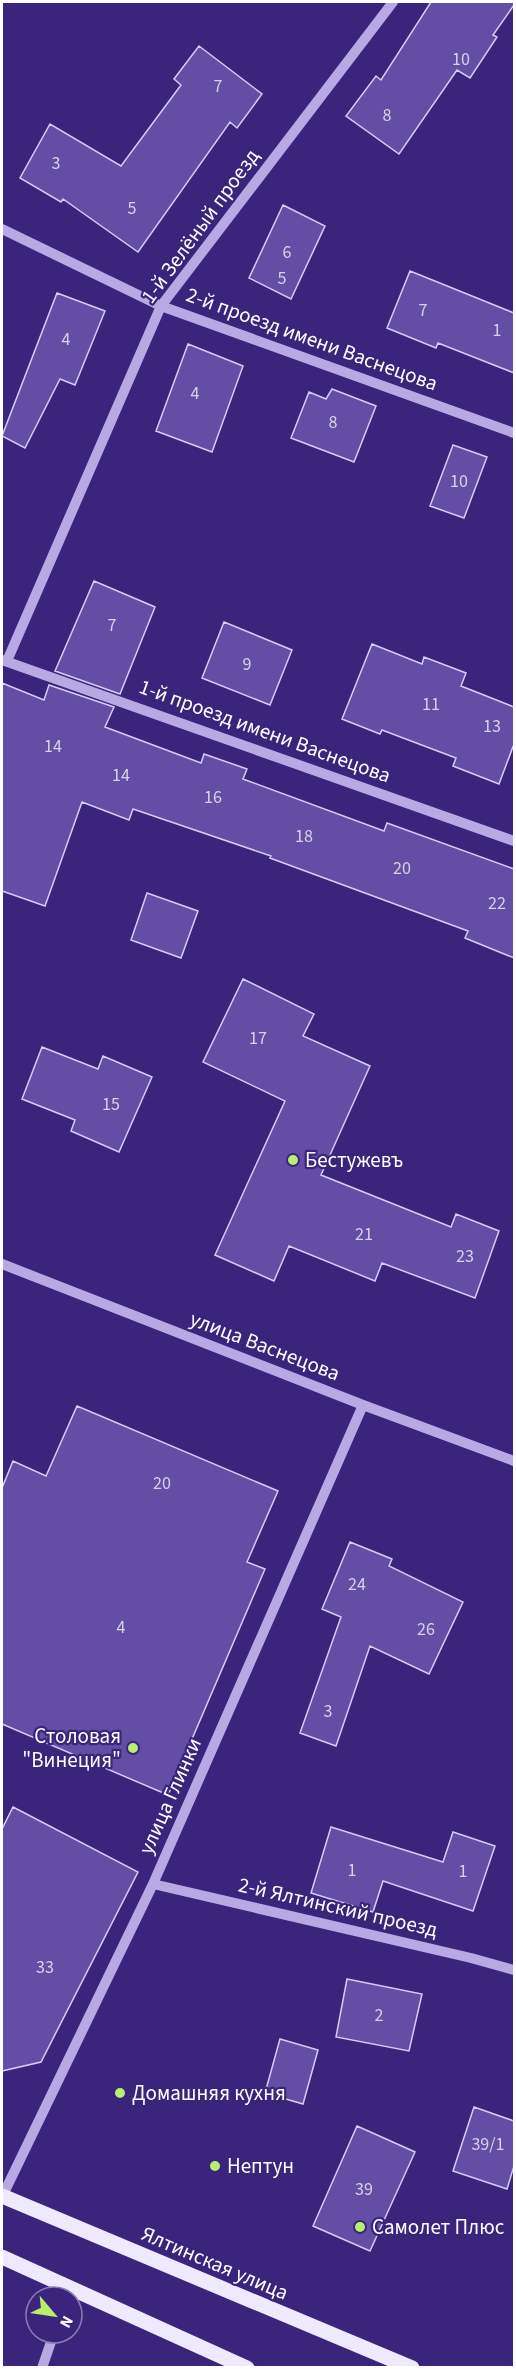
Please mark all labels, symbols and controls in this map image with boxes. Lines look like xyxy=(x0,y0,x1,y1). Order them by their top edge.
house number: 10 xyxy=(452,47,470,72)
house number: 7 xyxy=(214,74,223,99)
house number: 8 xyxy=(383,103,392,128)
street label: 1-й Зелёный проезд xyxy=(134,143,266,309)
house number: 3 xyxy=(52,151,61,176)
house number: 5 xyxy=(128,196,137,221)
house number: 6 xyxy=(283,240,292,265)
house number: 5 xyxy=(278,266,287,291)
street label: 2-й проезд имени Васнецова xyxy=(182,279,442,399)
house number: 7 xyxy=(419,298,428,323)
house number: 1 xyxy=(493,318,501,343)
house number: 4 xyxy=(62,327,71,352)
house number: 4 xyxy=(191,381,200,406)
house number: 8 xyxy=(329,410,338,435)
house number: 10 xyxy=(450,469,468,494)
house number: 7 xyxy=(108,613,117,638)
house number: 9 xyxy=(243,652,252,677)
street label: 1-й проезд имени Васнецова xyxy=(135,671,395,791)
house number: 11 xyxy=(422,692,440,717)
house number: 13 xyxy=(483,714,501,739)
house number: 14 xyxy=(44,734,62,759)
house number: 14 xyxy=(112,763,130,788)
house number: 16 xyxy=(204,785,222,810)
house number: 18 xyxy=(295,824,313,849)
house number: 20 xyxy=(393,856,411,881)
house number: 22 xyxy=(488,891,506,916)
house number: 17 xyxy=(249,1026,267,1051)
house number: 15 xyxy=(102,1092,120,1117)
place label: Бестужевъ xyxy=(305,1145,403,1175)
marker: Бестужевъ xyxy=(286,1153,300,1167)
house number: 21 xyxy=(355,1222,373,1247)
house number: 23 xyxy=(456,1244,474,1269)
street label: улица Васнецова xyxy=(186,1304,344,1388)
house number: 20 xyxy=(153,1471,171,1496)
house number: 24 xyxy=(348,1572,366,1597)
house number: 4 xyxy=(117,1615,126,1640)
house number: 26 xyxy=(417,1617,435,1642)
house number: 3 xyxy=(324,1699,333,1724)
place label: Столовая "Винеция" xyxy=(22,1721,121,1775)
street label: улица Глинки xyxy=(131,1733,209,1859)
marker: Столовая "Винеция" xyxy=(126,1741,140,1755)
house number: 1 xyxy=(348,1858,356,1883)
house number: 1 xyxy=(459,1859,467,1884)
street label: 2-й Ялтинский проезд xyxy=(235,1869,441,1945)
house number: 33 xyxy=(36,1955,54,1980)
house number: 2 xyxy=(375,2003,384,2028)
place label: Домашняя кухня xyxy=(132,2078,286,2108)
marker: Домашняя кухня xyxy=(113,2086,127,2100)
house number: 39/1 xyxy=(471,2132,505,2157)
place label: Нептун xyxy=(227,2151,294,2181)
marker: Нептун xyxy=(208,2159,222,2173)
house number: 39 xyxy=(355,2177,373,2202)
place label: Самолет Плюс xyxy=(372,2212,505,2242)
street label: Ялтинская улица xyxy=(137,2218,293,2308)
marker: Самолет Плюс xyxy=(353,2220,367,2234)
north arrow xyxy=(24,2285,84,2345)
text: N xyxy=(54,2312,78,2332)

